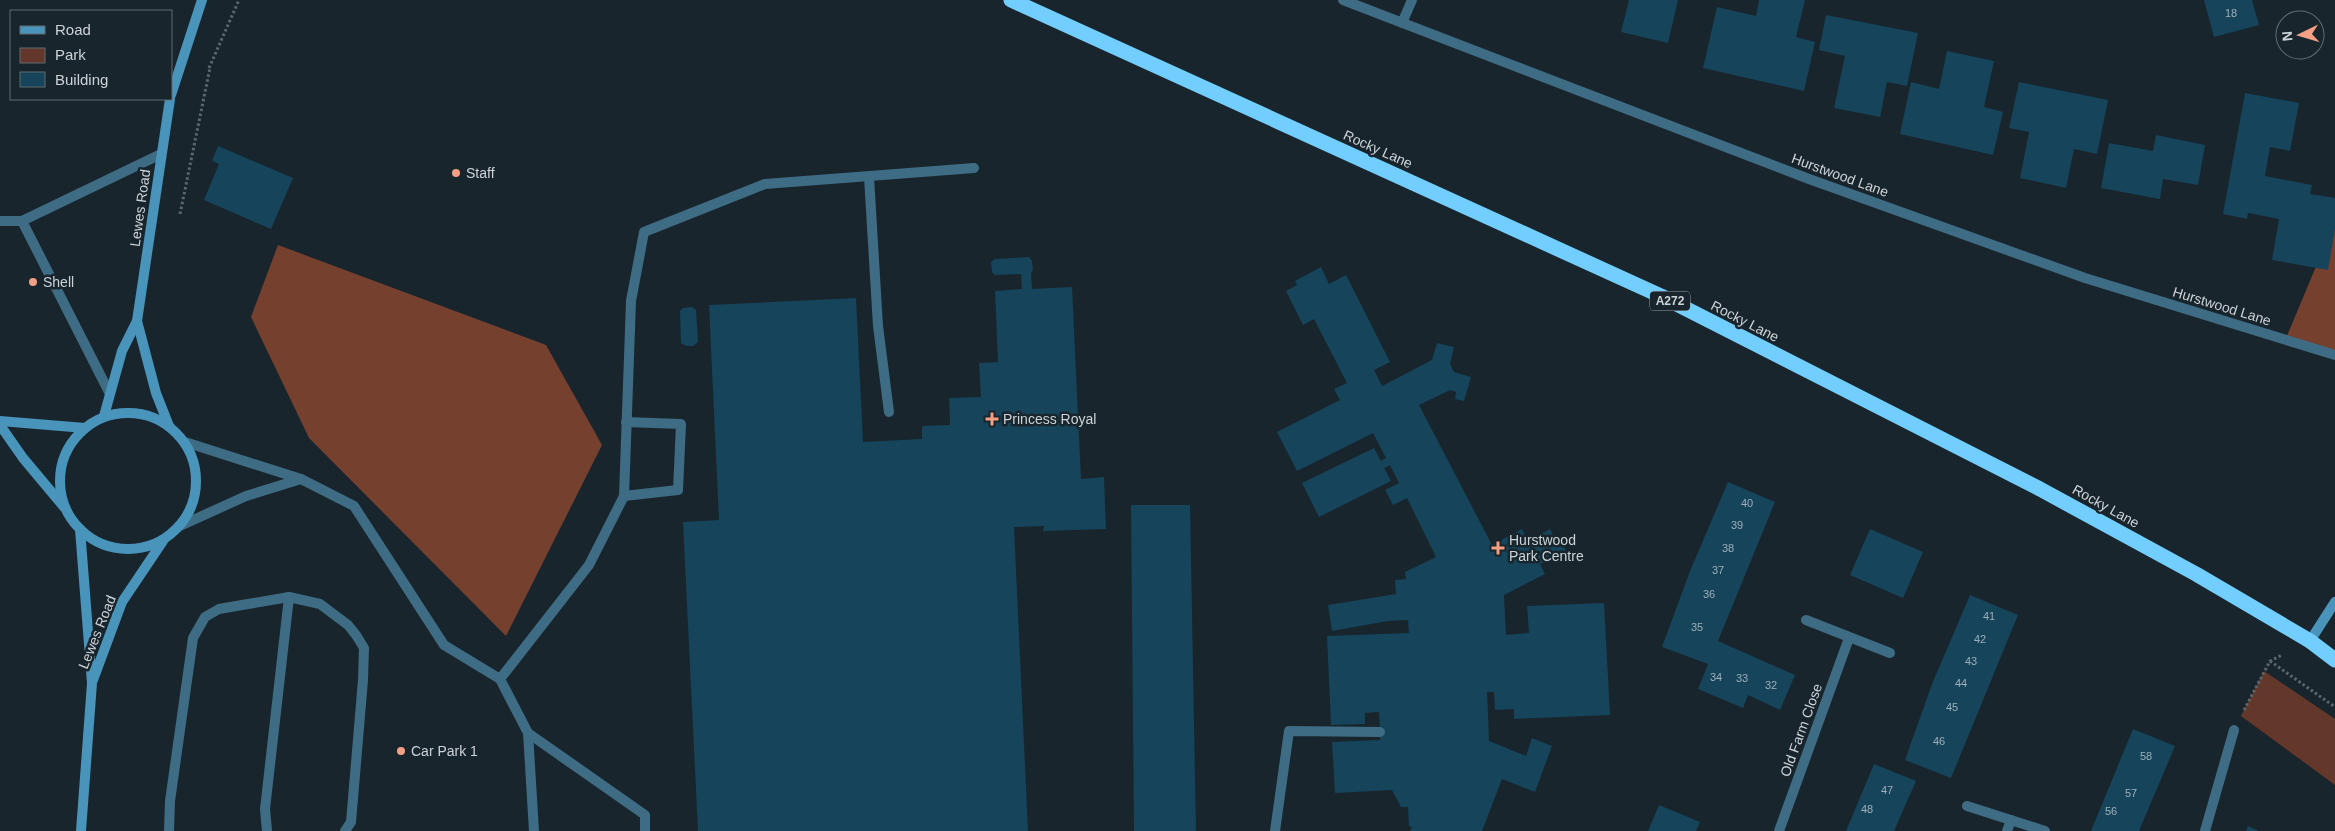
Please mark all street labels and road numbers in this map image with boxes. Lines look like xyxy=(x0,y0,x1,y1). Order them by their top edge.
street label: Rocky Lane xyxy=(1341,127,1415,171)
street label: Hurstwood Lane xyxy=(1789,150,1891,200)
street label: Lewes Road xyxy=(127,168,153,248)
street label: Hurstwood Lane xyxy=(2171,283,2273,329)
road number: A272 xyxy=(1650,292,1690,310)
street label: Rocky Lane xyxy=(1708,297,1782,345)
street label: Rocky Lane xyxy=(2070,481,2142,531)
street label: Lewes Road xyxy=(75,593,119,671)
street label: Old Farm Close xyxy=(1777,681,1825,779)

